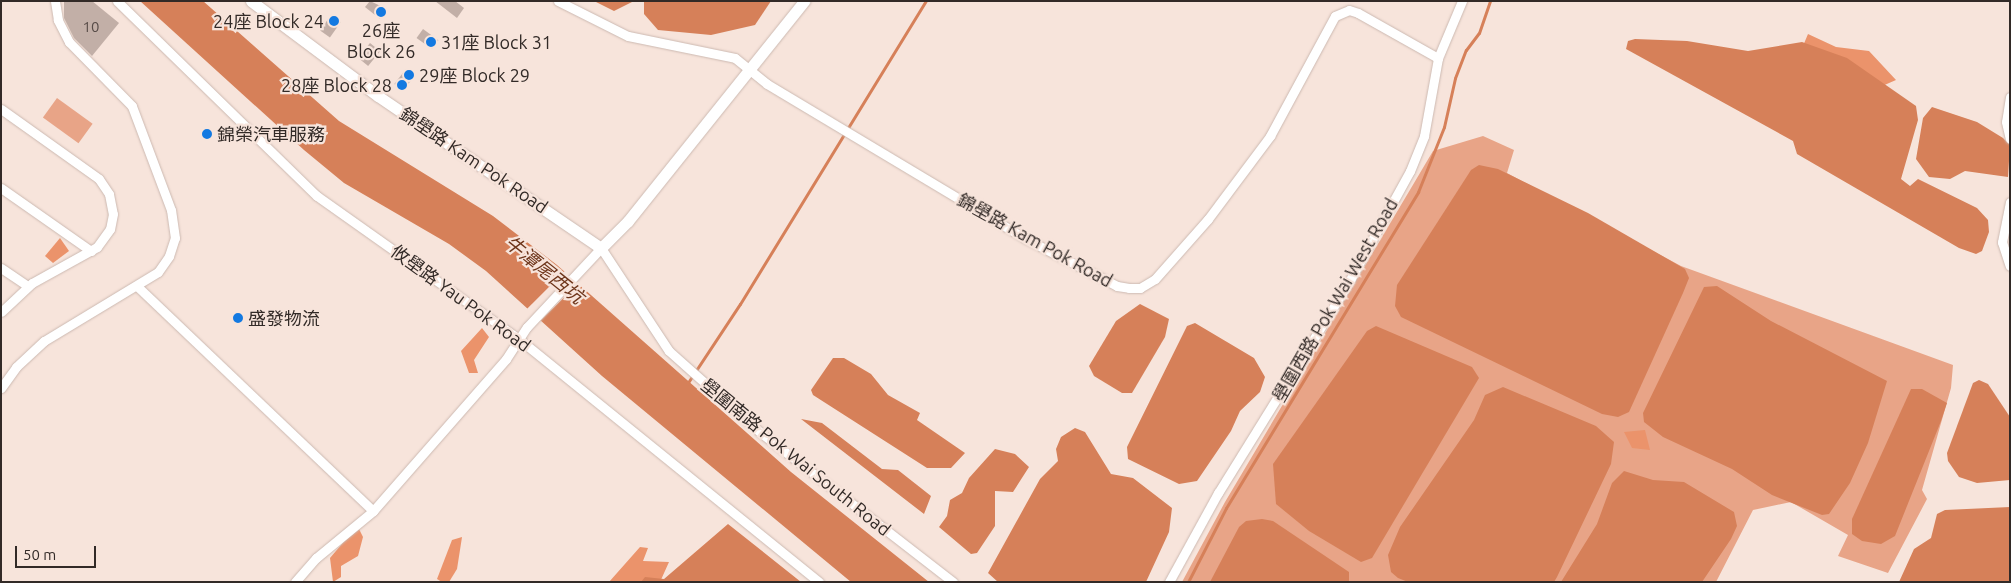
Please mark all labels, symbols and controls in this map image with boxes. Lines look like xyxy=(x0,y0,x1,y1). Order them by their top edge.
marker: 26座 Block 26 xyxy=(375,6,387,18)
place label: 24座 Block 24 xyxy=(213,10,324,32)
marker: 24座 Block 24 xyxy=(328,15,340,27)
house number: 10 xyxy=(83,18,99,36)
place label: 26座 Block 26 xyxy=(347,20,415,62)
place label: 31座 Block 31 xyxy=(441,31,552,53)
marker: 31座 Block 31 xyxy=(425,36,437,48)
place label: 29座 Block 29 xyxy=(419,64,530,86)
marker: 29座 Block 29 xyxy=(403,69,415,81)
place label: 28座 Block 28 xyxy=(281,74,392,96)
marker: 28座 Block 28 xyxy=(396,79,408,91)
street label: 錦壆路 Kam Pok Road xyxy=(396,102,552,218)
place label: 錦榮汽車服務 xyxy=(217,123,325,145)
marker: 錦榮汽車服務 xyxy=(201,128,213,140)
street label: 錦壆路 Kam Pok Road xyxy=(954,188,1116,292)
street label: 壆圍西路 Pok Wai West Road xyxy=(1268,194,1402,406)
water label: 牛潭尾西坑 xyxy=(500,231,588,309)
street label: 攸壆路 Yau Pok Road xyxy=(387,240,535,356)
place label: 盛發物流 xyxy=(248,307,320,329)
marker: 盛發物流 xyxy=(232,312,244,324)
street label: 壆圍南路 Pok Wai South Road xyxy=(697,374,895,540)
scale bar xyxy=(18,536,99,568)
text: 50 m xyxy=(23,546,56,563)

